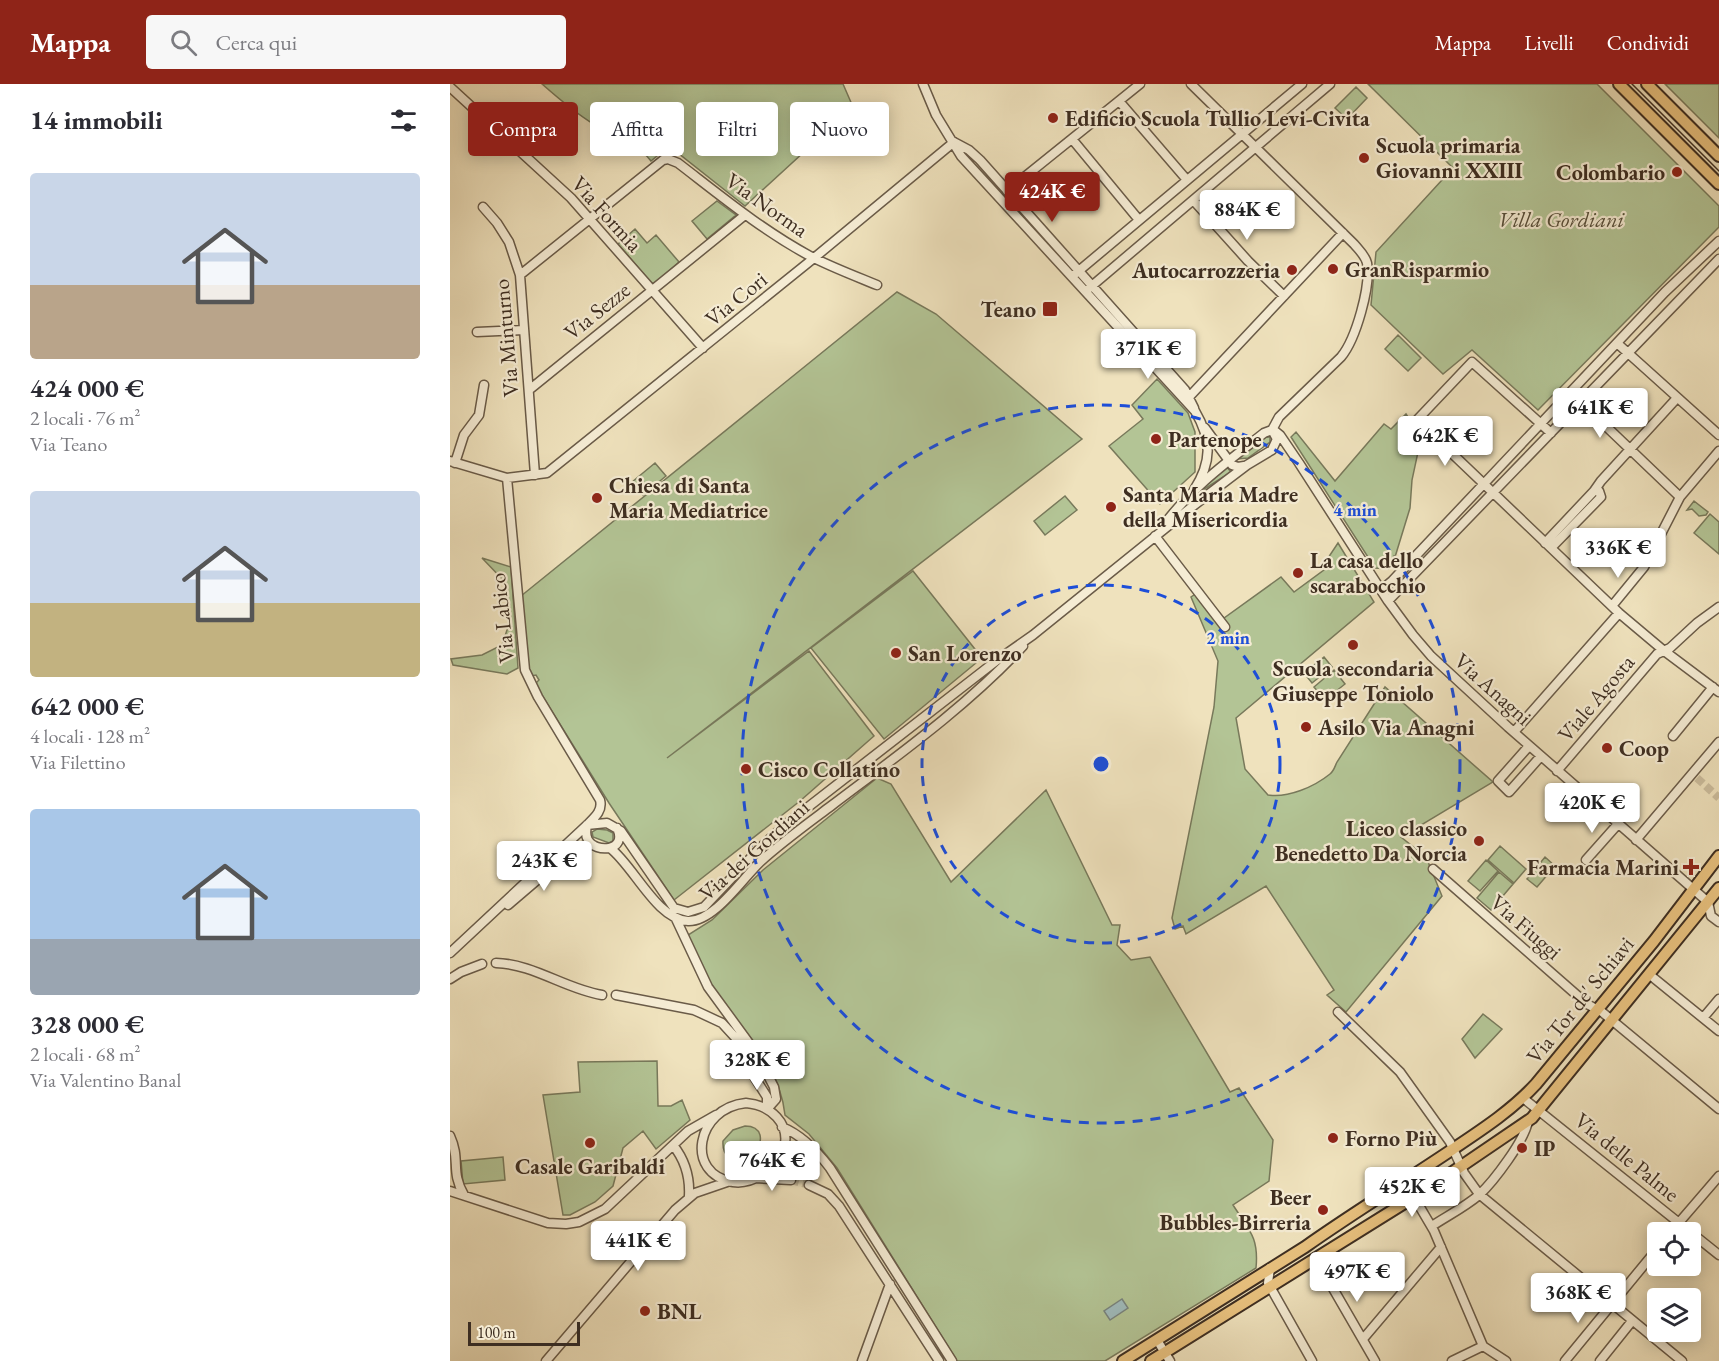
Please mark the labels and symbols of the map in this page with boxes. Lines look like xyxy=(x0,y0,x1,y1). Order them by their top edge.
place label: Edificio Scuola Tullio Levi-Civita xyxy=(1065,104,1370,133)
marker: Edificio Scuola Tullio Levi-Civita xyxy=(1046,111,1060,125)
place label: Scuola primaria Giovanni XXIII xyxy=(1376,131,1522,185)
marker: Scuola primaria Giovanni XXIII xyxy=(1357,151,1371,165)
place label: Colombario xyxy=(1556,158,1665,187)
marker: Colombario xyxy=(1670,165,1684,179)
street label: Via Norma xyxy=(720,166,814,244)
street label: Via Formia xyxy=(565,170,649,258)
pin: 424K € xyxy=(1003,172,1101,223)
pin: 884K € xyxy=(1198,190,1296,241)
park label: Villa Gordiani xyxy=(1498,205,1625,234)
place label: GranRisparmio xyxy=(1345,255,1489,284)
place label: Autocarrozzeria xyxy=(1131,256,1280,285)
marker: GranRisparmio xyxy=(1326,262,1340,276)
marker: Autocarrozzeria xyxy=(1285,263,1299,277)
street label: Via Cori xyxy=(699,265,773,333)
street label: Via Sezze xyxy=(558,275,636,346)
street label: Via Minturno xyxy=(486,278,526,398)
place label: Teano xyxy=(981,295,1036,324)
marker: Teano xyxy=(1041,300,1059,318)
pin: 371K € xyxy=(1099,329,1197,380)
pin: 641K € xyxy=(1551,388,1649,439)
pin: 642K € xyxy=(1396,416,1494,467)
place label: Partenope xyxy=(1168,425,1262,454)
marker: Partenope xyxy=(1149,432,1163,446)
place label: Chiesa di Santa Maria Mediatrice xyxy=(609,471,768,525)
place label: Santa Maria Madre della Misericordia xyxy=(1123,480,1298,534)
marker: Chiesa di Santa Maria Mediatrice xyxy=(590,491,604,505)
text: 4 min xyxy=(1333,498,1377,521)
marker: Santa Maria Madre della Misericordia xyxy=(1104,500,1118,514)
pin: 336K € xyxy=(1569,528,1667,579)
place label: La casa dello scarabocchio xyxy=(1310,546,1426,600)
marker: La casa dello scarabocchio xyxy=(1291,566,1305,580)
street label: Via Labico xyxy=(483,571,521,665)
text: 2 min xyxy=(1206,626,1250,649)
marker: Scuola secondaria Giuseppe Toniolo xyxy=(1346,638,1360,652)
place label: San Lorenzo xyxy=(908,639,1022,668)
marker: San Lorenzo xyxy=(889,646,903,660)
street label: Via Anagni xyxy=(1448,646,1538,732)
street label: Viale Agosta xyxy=(1551,648,1641,748)
place label: Scuola secondaria Giuseppe Toniolo xyxy=(1272,654,1434,708)
place label: Asilo Via Anagni xyxy=(1317,713,1475,742)
marker: Asilo Via Anagni xyxy=(1299,720,1313,734)
place label: Coop xyxy=(1619,734,1669,763)
marker: Coop xyxy=(1600,741,1614,755)
centre of rings xyxy=(1091,754,1111,774)
place label: Cisco Collatino xyxy=(758,755,900,784)
marker: Cisco Collatino xyxy=(739,762,753,776)
pin: 420K € xyxy=(1543,783,1641,834)
street label: Via dei Gordiani xyxy=(693,793,815,907)
place label: Liceo classico Benedetto Da Norcia xyxy=(1275,814,1467,868)
marker: Liceo classico Benedetto Da Norcia xyxy=(1472,834,1486,848)
pin: 243K € xyxy=(495,841,593,892)
place label: Farmacia Marini xyxy=(1527,853,1680,882)
marker: Farmacia Marini xyxy=(1684,860,1698,874)
street label: Via Fiuggi xyxy=(1484,888,1568,966)
street label: Via Tor de' Schiavi xyxy=(1520,930,1640,1070)
pin: 328K € xyxy=(708,1040,806,1091)
street label: Via delle Palme xyxy=(1569,1106,1686,1208)
place label: Forno Più xyxy=(1345,1124,1437,1153)
marker: Forno Più xyxy=(1326,1131,1340,1145)
place label: IP xyxy=(1534,1134,1555,1163)
marker: Casale Garibaldi xyxy=(583,1136,597,1150)
pin: 764K € xyxy=(723,1141,821,1192)
marker: IP xyxy=(1515,1141,1529,1155)
place label: Casale Garibaldi xyxy=(515,1152,665,1181)
pin: 452K € xyxy=(1363,1167,1461,1218)
place label: Beer Bubbles-Birreria xyxy=(1160,1183,1312,1237)
marker: Beer Bubbles-Birreria xyxy=(1316,1203,1330,1217)
pin: 441K € xyxy=(589,1221,687,1272)
pin: 497K € xyxy=(1308,1252,1406,1303)
pin: 368K € xyxy=(1529,1273,1627,1324)
place label: BNL xyxy=(657,1297,702,1326)
marker: BNL xyxy=(638,1304,652,1318)
scale bar xyxy=(468,1319,580,1346)

